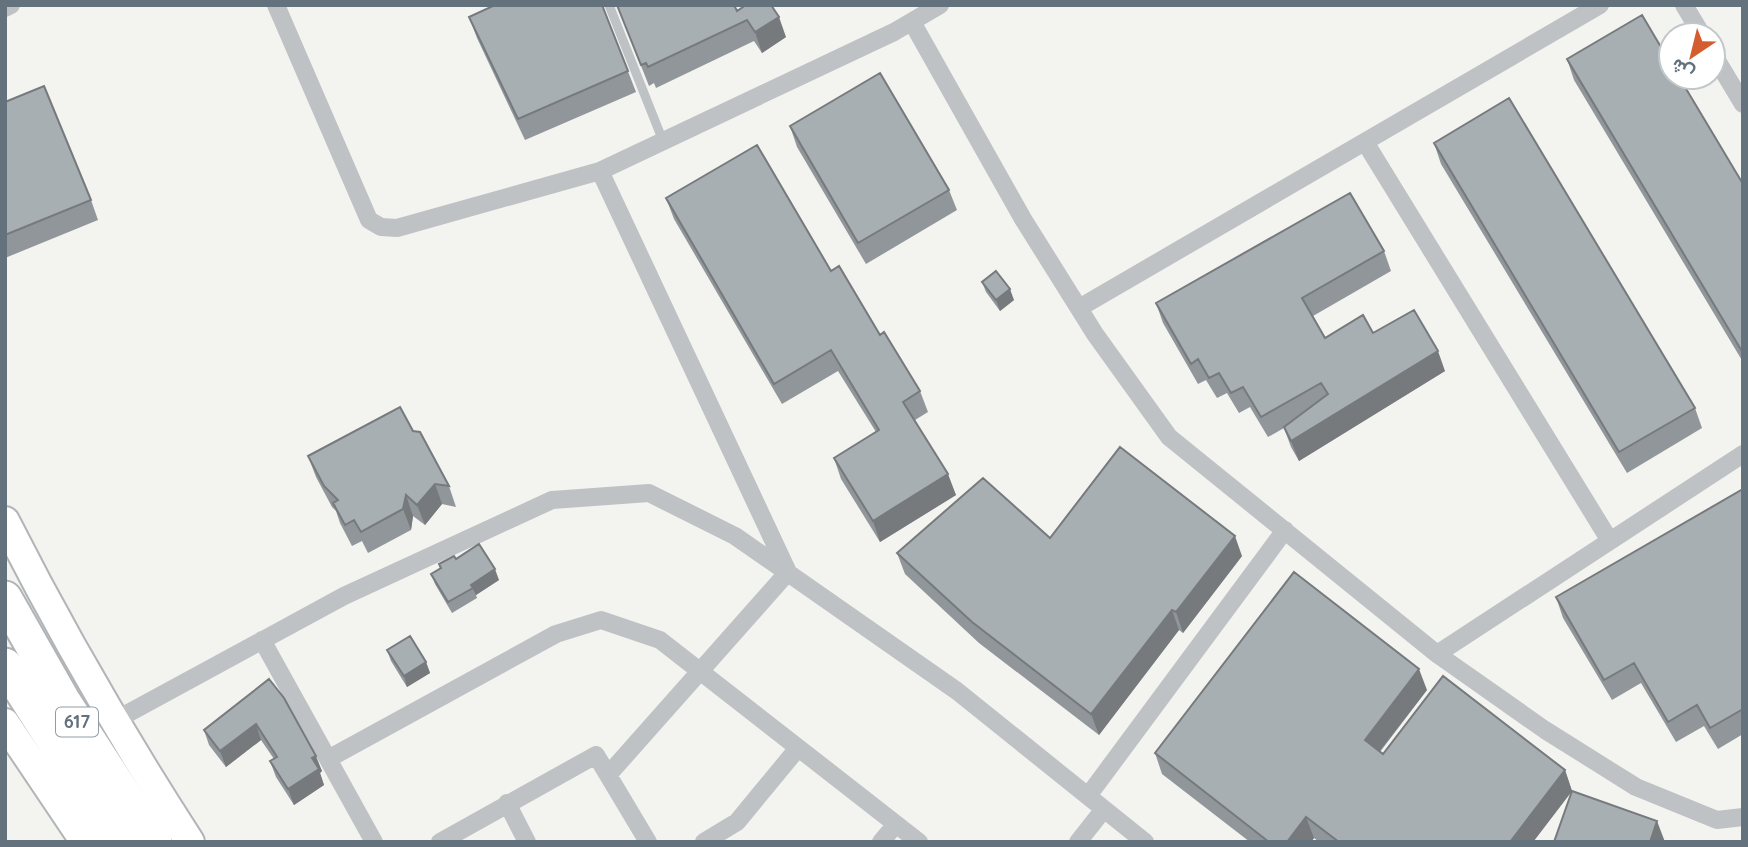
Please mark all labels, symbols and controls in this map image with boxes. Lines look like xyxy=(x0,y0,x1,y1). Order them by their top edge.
north arrow xyxy=(1657,21,1727,91)
text: ش xyxy=(1666,53,1698,86)
road number: 617 xyxy=(56,708,98,736)

